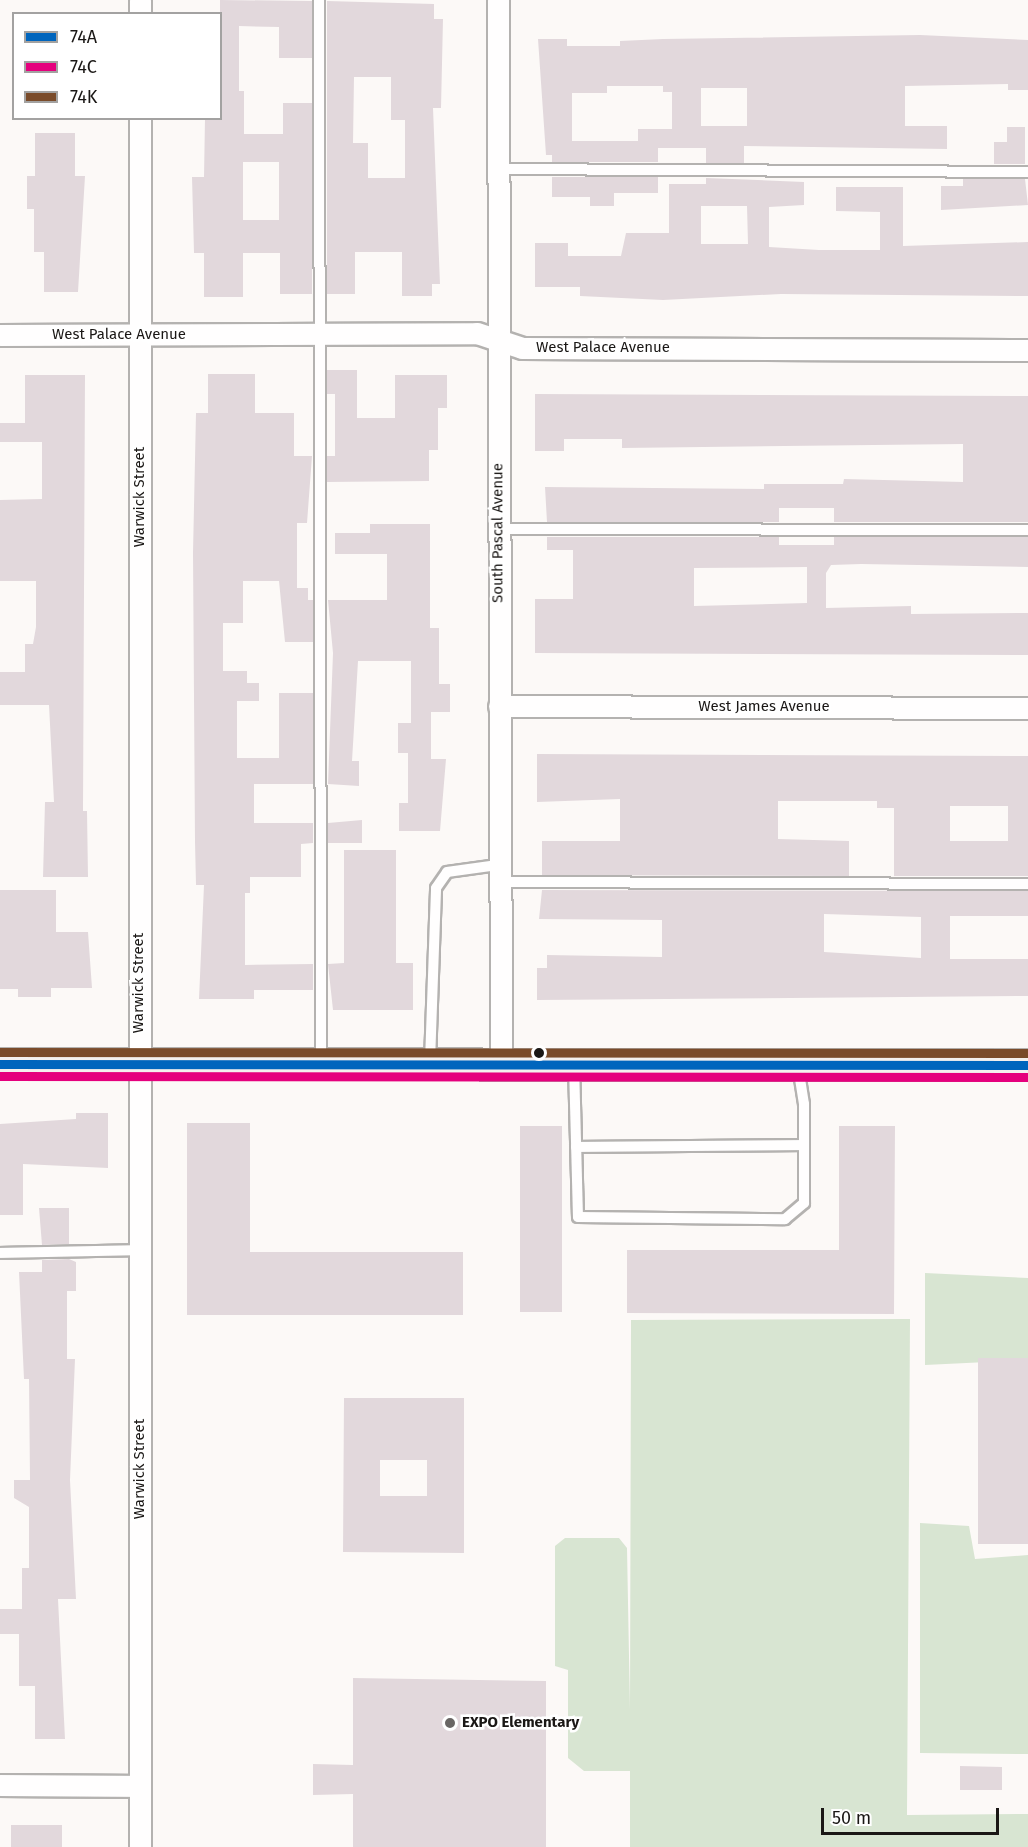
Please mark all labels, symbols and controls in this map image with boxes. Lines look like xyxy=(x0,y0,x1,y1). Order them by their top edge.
legend xyxy=(12,12,222,120)
text: 74A xyxy=(70,26,97,48)
text: 74C xyxy=(70,56,97,78)
text: 74K xyxy=(70,86,97,108)
street label: West Palace Avenue xyxy=(52,326,186,344)
street label: West Palace Avenue xyxy=(536,339,670,357)
street label: Warwick Street xyxy=(131,447,149,547)
street label: South Pascal Avenue xyxy=(489,463,507,603)
street label: West James Avenue xyxy=(698,698,830,716)
street label: Warwick Street xyxy=(130,933,148,1033)
unlabelled marker xyxy=(533,1047,545,1059)
street label: Warwick Street xyxy=(131,1419,149,1519)
place label: EXPO Elementary xyxy=(462,1714,579,1732)
marker: EXPO Elementary xyxy=(443,1716,457,1730)
scale bar xyxy=(824,1796,1002,1834)
text: 50 m xyxy=(832,1807,871,1829)

